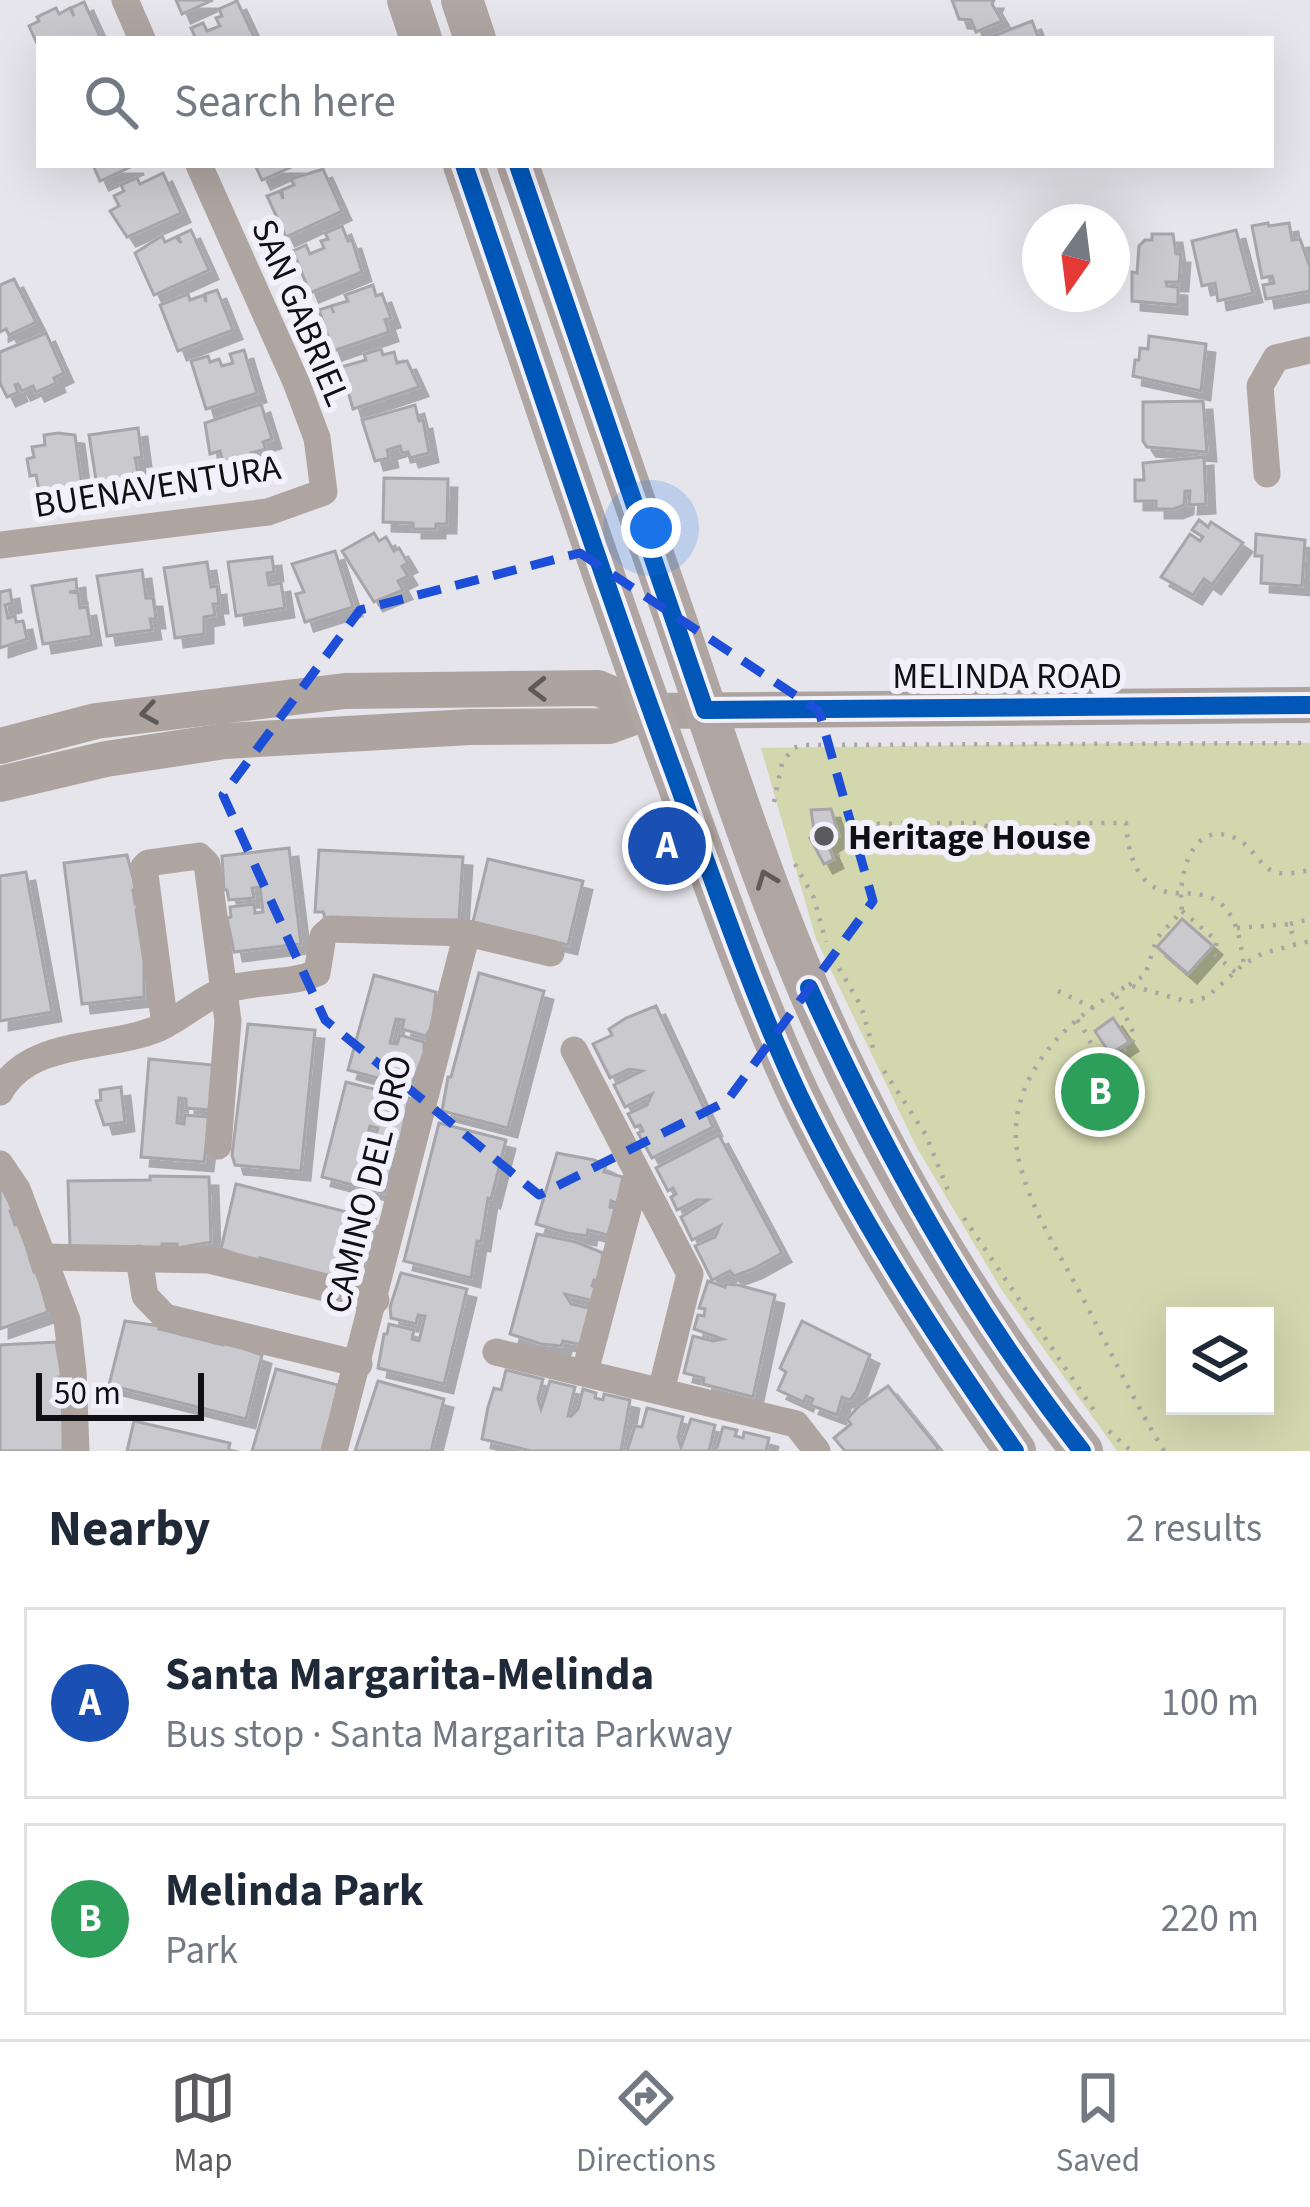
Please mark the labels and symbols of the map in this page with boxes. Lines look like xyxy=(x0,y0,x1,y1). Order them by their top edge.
north arrow xyxy=(1022,204,1130,312)
street label: SAN GABRIEL xyxy=(238,211,363,414)
street label: BUENAVENTURA xyxy=(30,442,285,531)
your location xyxy=(621,498,681,558)
street label: MELINDA ROAD xyxy=(892,651,1122,702)
one-way arrow xyxy=(528,676,546,702)
one-way arrow xyxy=(139,699,159,725)
pin: A xyxy=(628,801,706,891)
place label: Heritage House xyxy=(848,812,1091,863)
marker: Heritage House xyxy=(811,823,837,849)
one-way arrow xyxy=(756,870,781,891)
pin: B xyxy=(1061,1047,1139,1137)
street label: CAMINO DEL ORO xyxy=(312,1050,425,1319)
scale bar xyxy=(36,1367,204,1420)

